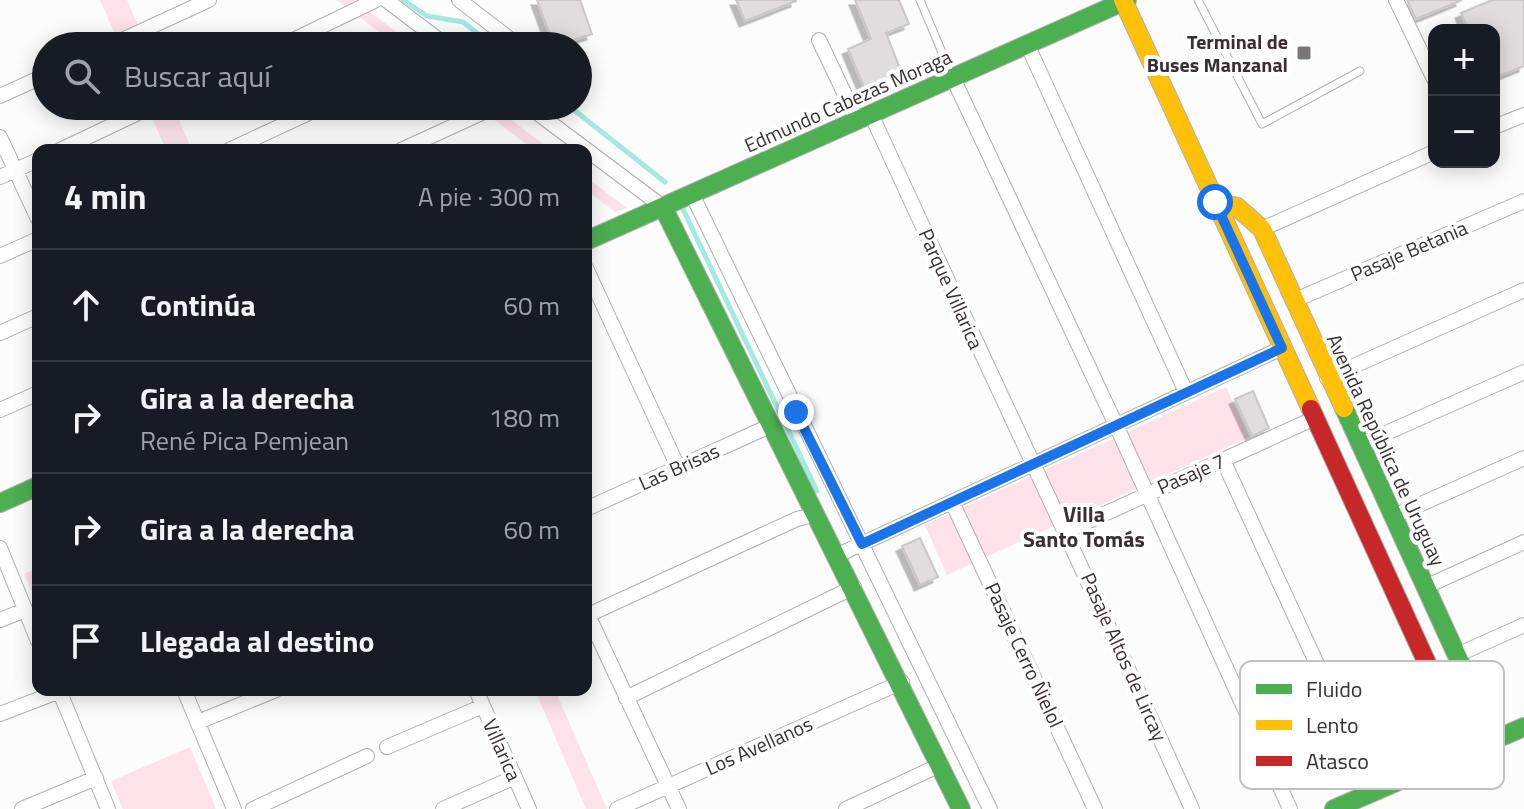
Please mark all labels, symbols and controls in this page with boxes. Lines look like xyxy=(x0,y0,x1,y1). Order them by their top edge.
map controls xyxy=(1428,24,1500,168)
button: + xyxy=(1428,24,1500,96)
place label: Terminal de Buses Manzanal xyxy=(1147,26,1288,80)
search box xyxy=(32,32,592,120)
street label: Edmundo Cabezas Moraga xyxy=(739,41,956,160)
marker: Terminal de Buses Manzanal xyxy=(1295,44,1313,62)
text: Buscar aquí xyxy=(124,53,271,99)
icon: search xyxy=(60,54,104,98)
button: − xyxy=(1428,96,1500,168)
text: 4 min xyxy=(64,170,147,222)
text: A pie · 300 m xyxy=(418,177,560,216)
route start xyxy=(1197,184,1233,220)
street label: Pasaje Betania xyxy=(1345,212,1472,289)
street label: Parque Villarica xyxy=(911,223,992,354)
text: Continúa xyxy=(140,282,256,328)
icon: ahead xyxy=(64,283,108,327)
text: 60 m xyxy=(503,286,560,325)
street label: Avenida República de Uruguay xyxy=(1319,328,1454,571)
text: Gira a la derecha xyxy=(140,375,355,421)
route end xyxy=(778,394,814,430)
icon: right xyxy=(64,395,108,439)
text: 180 m xyxy=(489,398,560,437)
text: René Pica Pemjean xyxy=(140,421,349,460)
street label: Las Brisas xyxy=(633,435,724,498)
street label: Pasaje 7 xyxy=(1152,445,1230,502)
district label: Villa Santo Tomás xyxy=(1023,497,1145,556)
text: Gira a la derecha xyxy=(140,506,355,552)
icon: right xyxy=(64,507,108,551)
text: 60 m xyxy=(503,510,560,549)
street label: Pasaje Altos de Lircay xyxy=(1073,567,1176,746)
street label: Pasaje Cerro Ñielol xyxy=(977,577,1072,733)
text: Llegada al destino xyxy=(140,618,374,664)
icon: arrive xyxy=(64,619,108,663)
legend xyxy=(1240,661,1504,789)
text: Fluido xyxy=(1306,672,1362,706)
street label: Los Avellanos xyxy=(700,708,817,783)
text: Lento xyxy=(1306,708,1359,742)
street label: Villarica xyxy=(475,714,530,786)
text: Atasco xyxy=(1306,744,1369,778)

